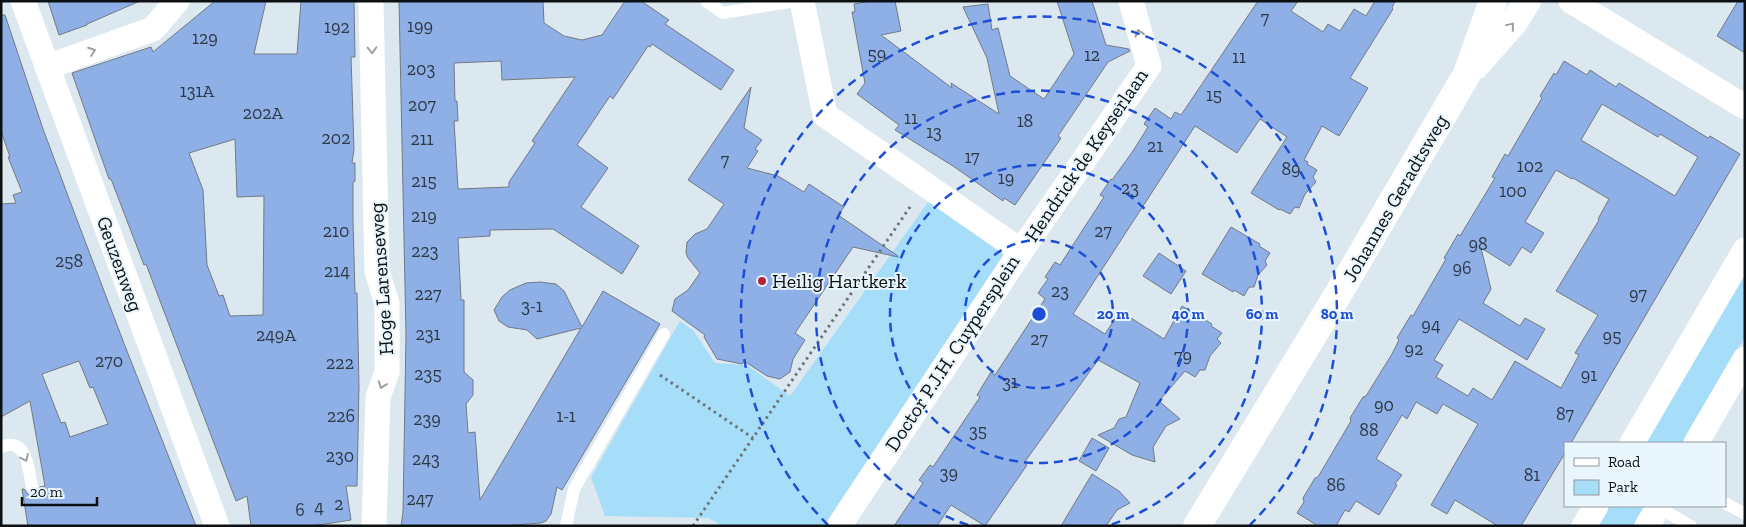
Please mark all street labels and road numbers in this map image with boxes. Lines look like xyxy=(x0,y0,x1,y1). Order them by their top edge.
street label: Hendrick de Keyserlaan xyxy=(1019,63,1153,246)
street label: Johannes Geradtsweg xyxy=(1337,110,1453,286)
street label: Hoge Larenseweg xyxy=(364,202,398,356)
street label: Geuzenweg xyxy=(92,213,148,315)
street label: Doctor P.J.H. Cuypersplein xyxy=(880,250,1025,456)

